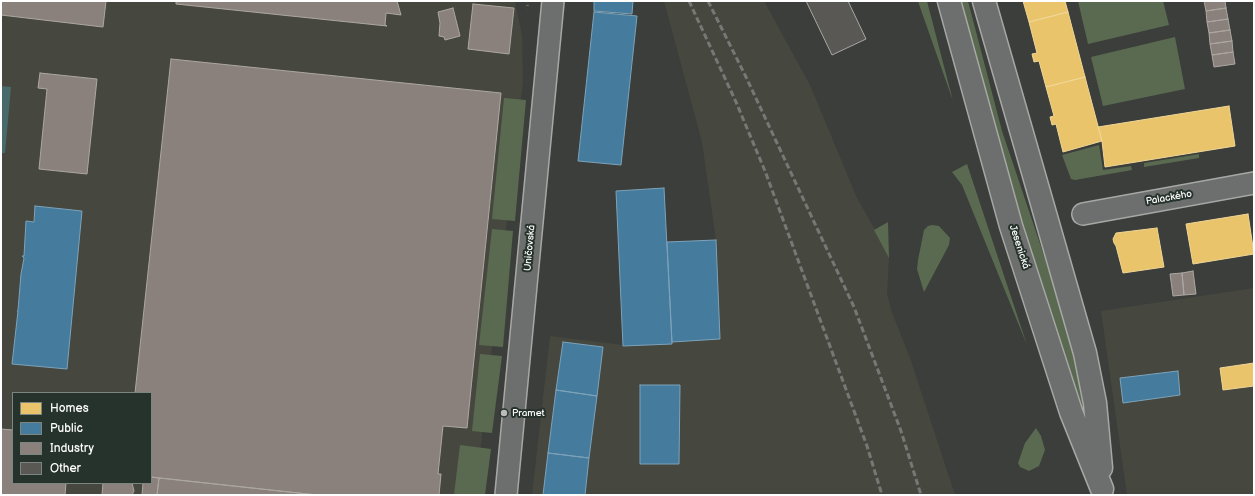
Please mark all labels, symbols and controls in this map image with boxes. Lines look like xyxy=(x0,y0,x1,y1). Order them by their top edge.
street label: Palackého xyxy=(1145,188,1193,208)
street label: Jesenická xyxy=(1006,223,1032,271)
street label: Uničovská xyxy=(522,224,538,272)
legend xyxy=(12,392,152,484)
text: Homes xyxy=(50,401,89,416)
place label: Pramet xyxy=(512,407,545,419)
marker: Pramet xyxy=(499,408,509,418)
text: Public xyxy=(50,421,83,436)
text: Industry xyxy=(50,441,94,456)
text: Other xyxy=(50,461,81,476)

